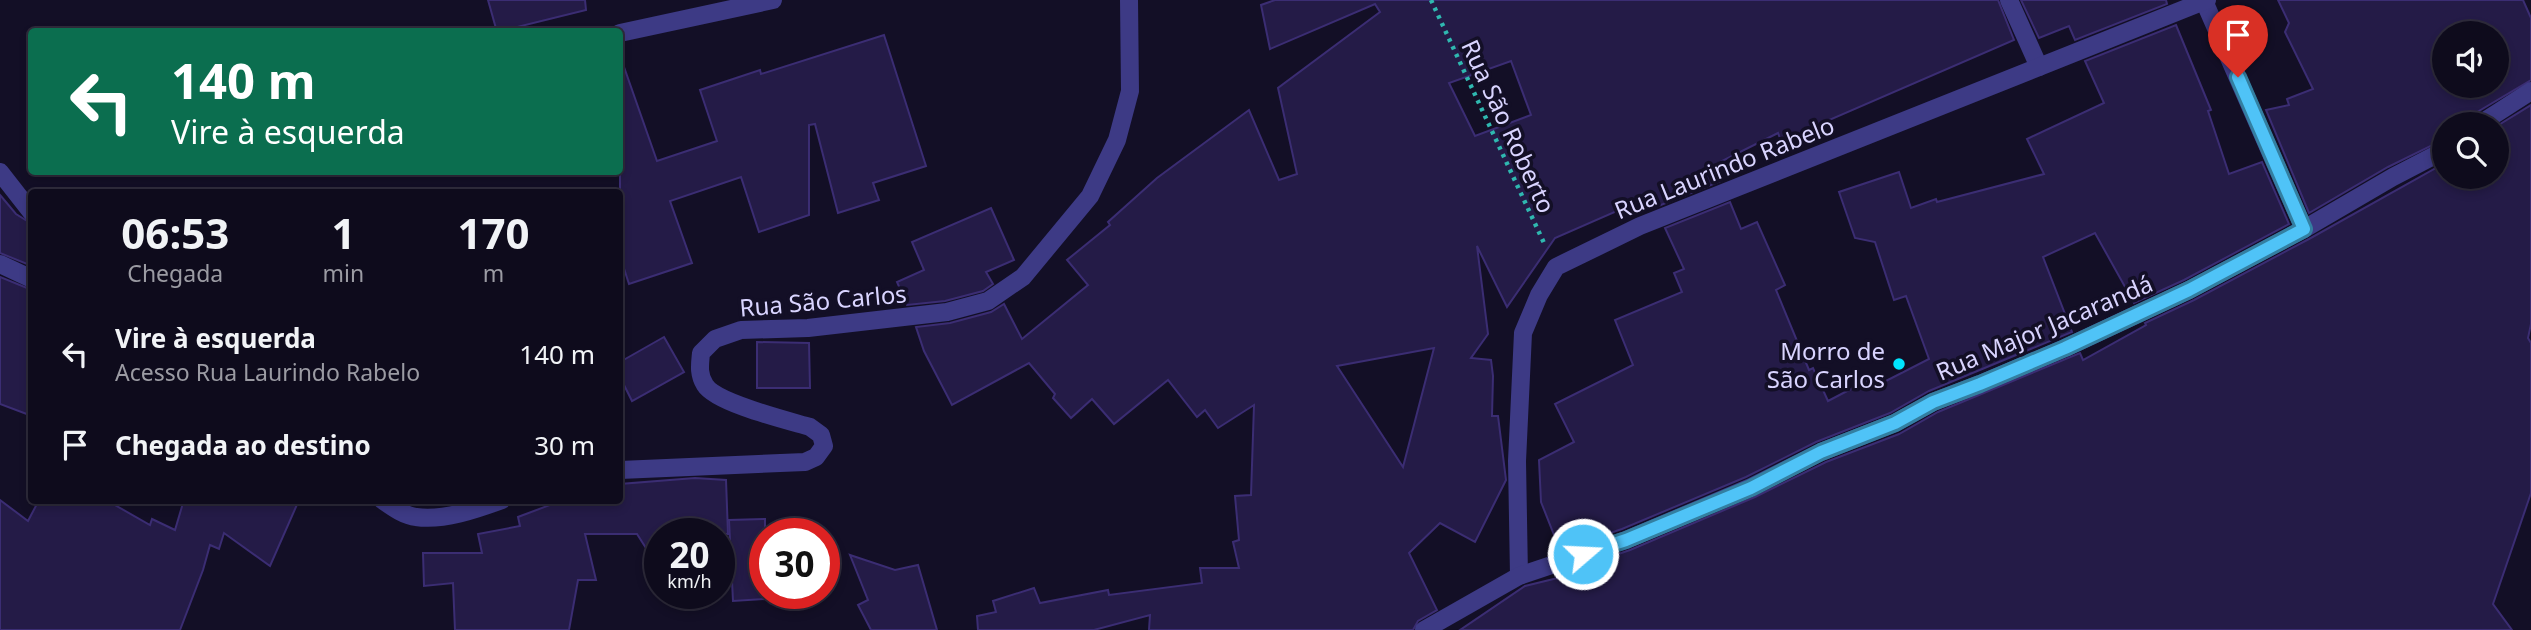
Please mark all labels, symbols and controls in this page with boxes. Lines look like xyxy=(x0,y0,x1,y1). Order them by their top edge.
pin xyxy=(2208,5,2268,77)
icon: arrive xyxy=(2219,16,2257,54)
map controls xyxy=(2432,21,2509,189)
button: sound xyxy=(2432,21,2509,98)
street label: Rua São Roberto xyxy=(1454,34,1564,218)
text: 140 m xyxy=(171,47,316,113)
icon: left xyxy=(56,56,147,147)
street label: Rua Laurindo Rabelo xyxy=(1609,108,1839,226)
text: Vire à esquerda xyxy=(171,110,405,153)
button: search xyxy=(2432,112,2509,189)
text: 06:53 xyxy=(121,204,229,261)
text: 1 xyxy=(331,204,355,261)
text: 170 xyxy=(458,204,530,261)
text: Chegada xyxy=(127,257,223,289)
text: min xyxy=(323,257,364,289)
text: m xyxy=(483,257,504,289)
street label: Rua Major Jacarandá xyxy=(1931,266,2157,388)
street label: Rua São Carlos xyxy=(738,276,908,324)
text: Vire à esquerda xyxy=(115,320,316,356)
place label: Morro de São Carlos xyxy=(1767,334,1885,395)
icon: left xyxy=(56,335,94,373)
text: 140 m xyxy=(519,336,595,372)
text: Acesso Rua Laurindo Rabelo xyxy=(115,356,420,388)
marker: Morro de São Carlos xyxy=(1891,356,1907,372)
icon: arrive xyxy=(56,426,94,464)
text: Chegada ao destino xyxy=(115,427,371,463)
text: 30 m xyxy=(534,427,595,463)
position arrow xyxy=(1546,517,1620,591)
speed limit sign: 30 xyxy=(749,518,840,609)
text: 20 xyxy=(669,531,710,578)
text: km/h xyxy=(667,569,712,593)

